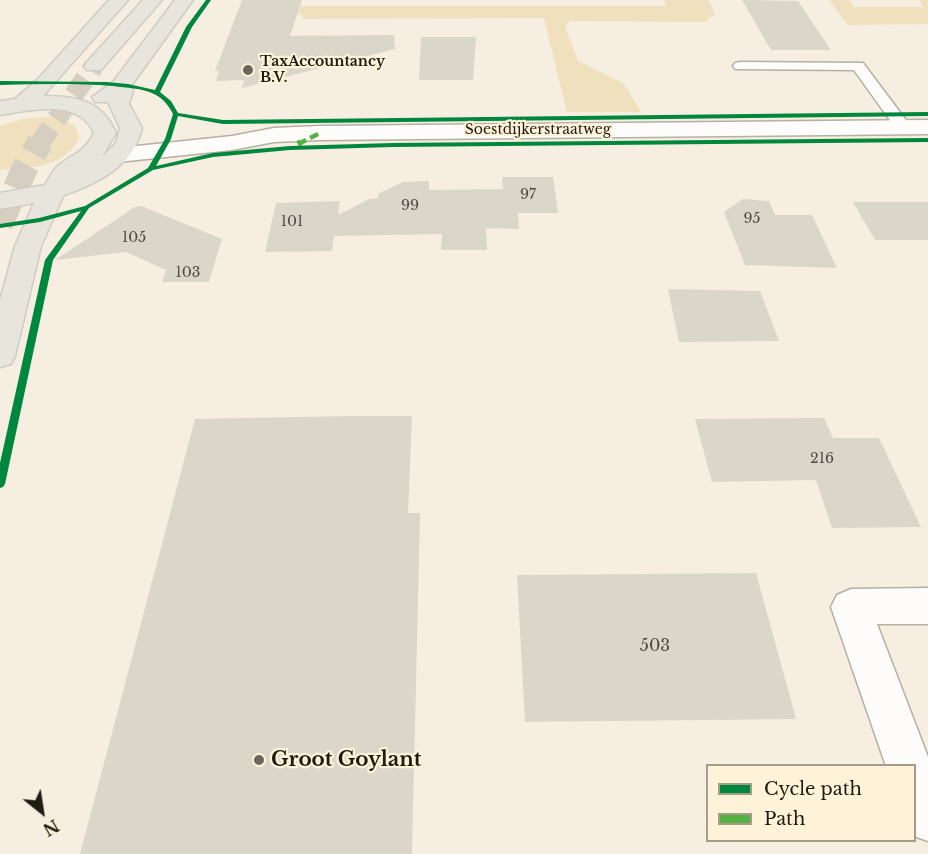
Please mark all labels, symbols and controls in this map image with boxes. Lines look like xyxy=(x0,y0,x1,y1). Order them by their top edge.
place label: TaxAccountancy B.V. xyxy=(260,54,385,86)
marker: TaxAccountancy B.V. xyxy=(241,63,255,77)
street label: Soestdijkerstraatweg xyxy=(465,122,611,138)
house number: 97 xyxy=(520,187,536,203)
house number: 99 xyxy=(401,198,419,214)
house number: 95 xyxy=(744,211,760,227)
house number: 101 xyxy=(281,214,303,230)
house number: 105 xyxy=(122,230,146,246)
house number: 103 xyxy=(176,265,200,281)
house number: 216 xyxy=(810,451,834,467)
house number: 503 xyxy=(640,636,670,656)
place label: Groot Goylant xyxy=(271,748,421,772)
marker: Groot Goylant xyxy=(252,753,266,767)
legend xyxy=(706,764,916,842)
text: Cycle path xyxy=(764,778,862,800)
north arrow xyxy=(12,782,72,842)
text: Path xyxy=(764,808,805,830)
text: N xyxy=(39,815,63,840)

